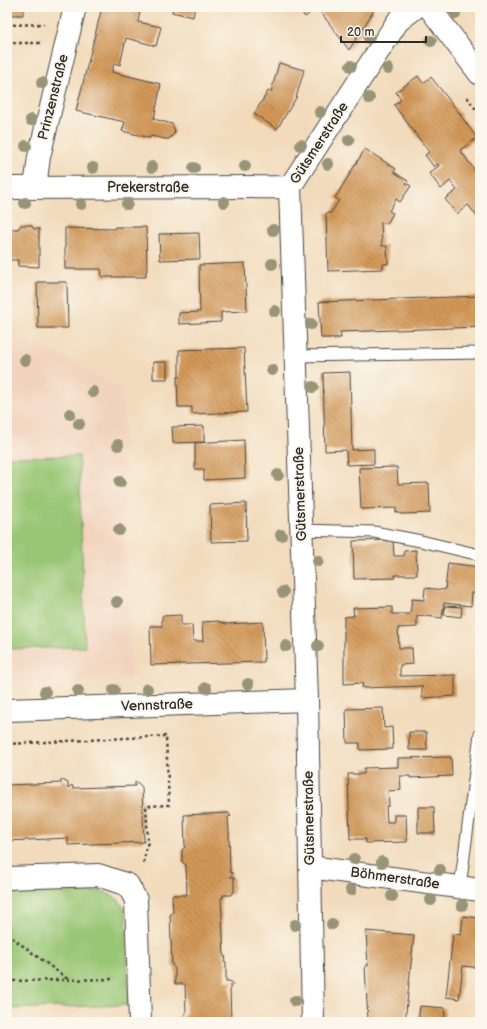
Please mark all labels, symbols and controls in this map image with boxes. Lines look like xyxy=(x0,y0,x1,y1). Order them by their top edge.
scale bar xyxy=(341,18,426,44)
text: 20 m xyxy=(347,25,374,40)
street label: Prinzenstraße xyxy=(34,52,72,142)
street label: Gütsmerstraße xyxy=(286,99,352,187)
street label: Prekerstraße xyxy=(107,179,189,196)
street label: Gütsmerstraße xyxy=(290,447,310,541)
street label: Vennstraße xyxy=(121,695,193,715)
street label: Gütsmerstraße xyxy=(300,771,318,865)
street label: Böhmerstraße xyxy=(349,863,441,893)

